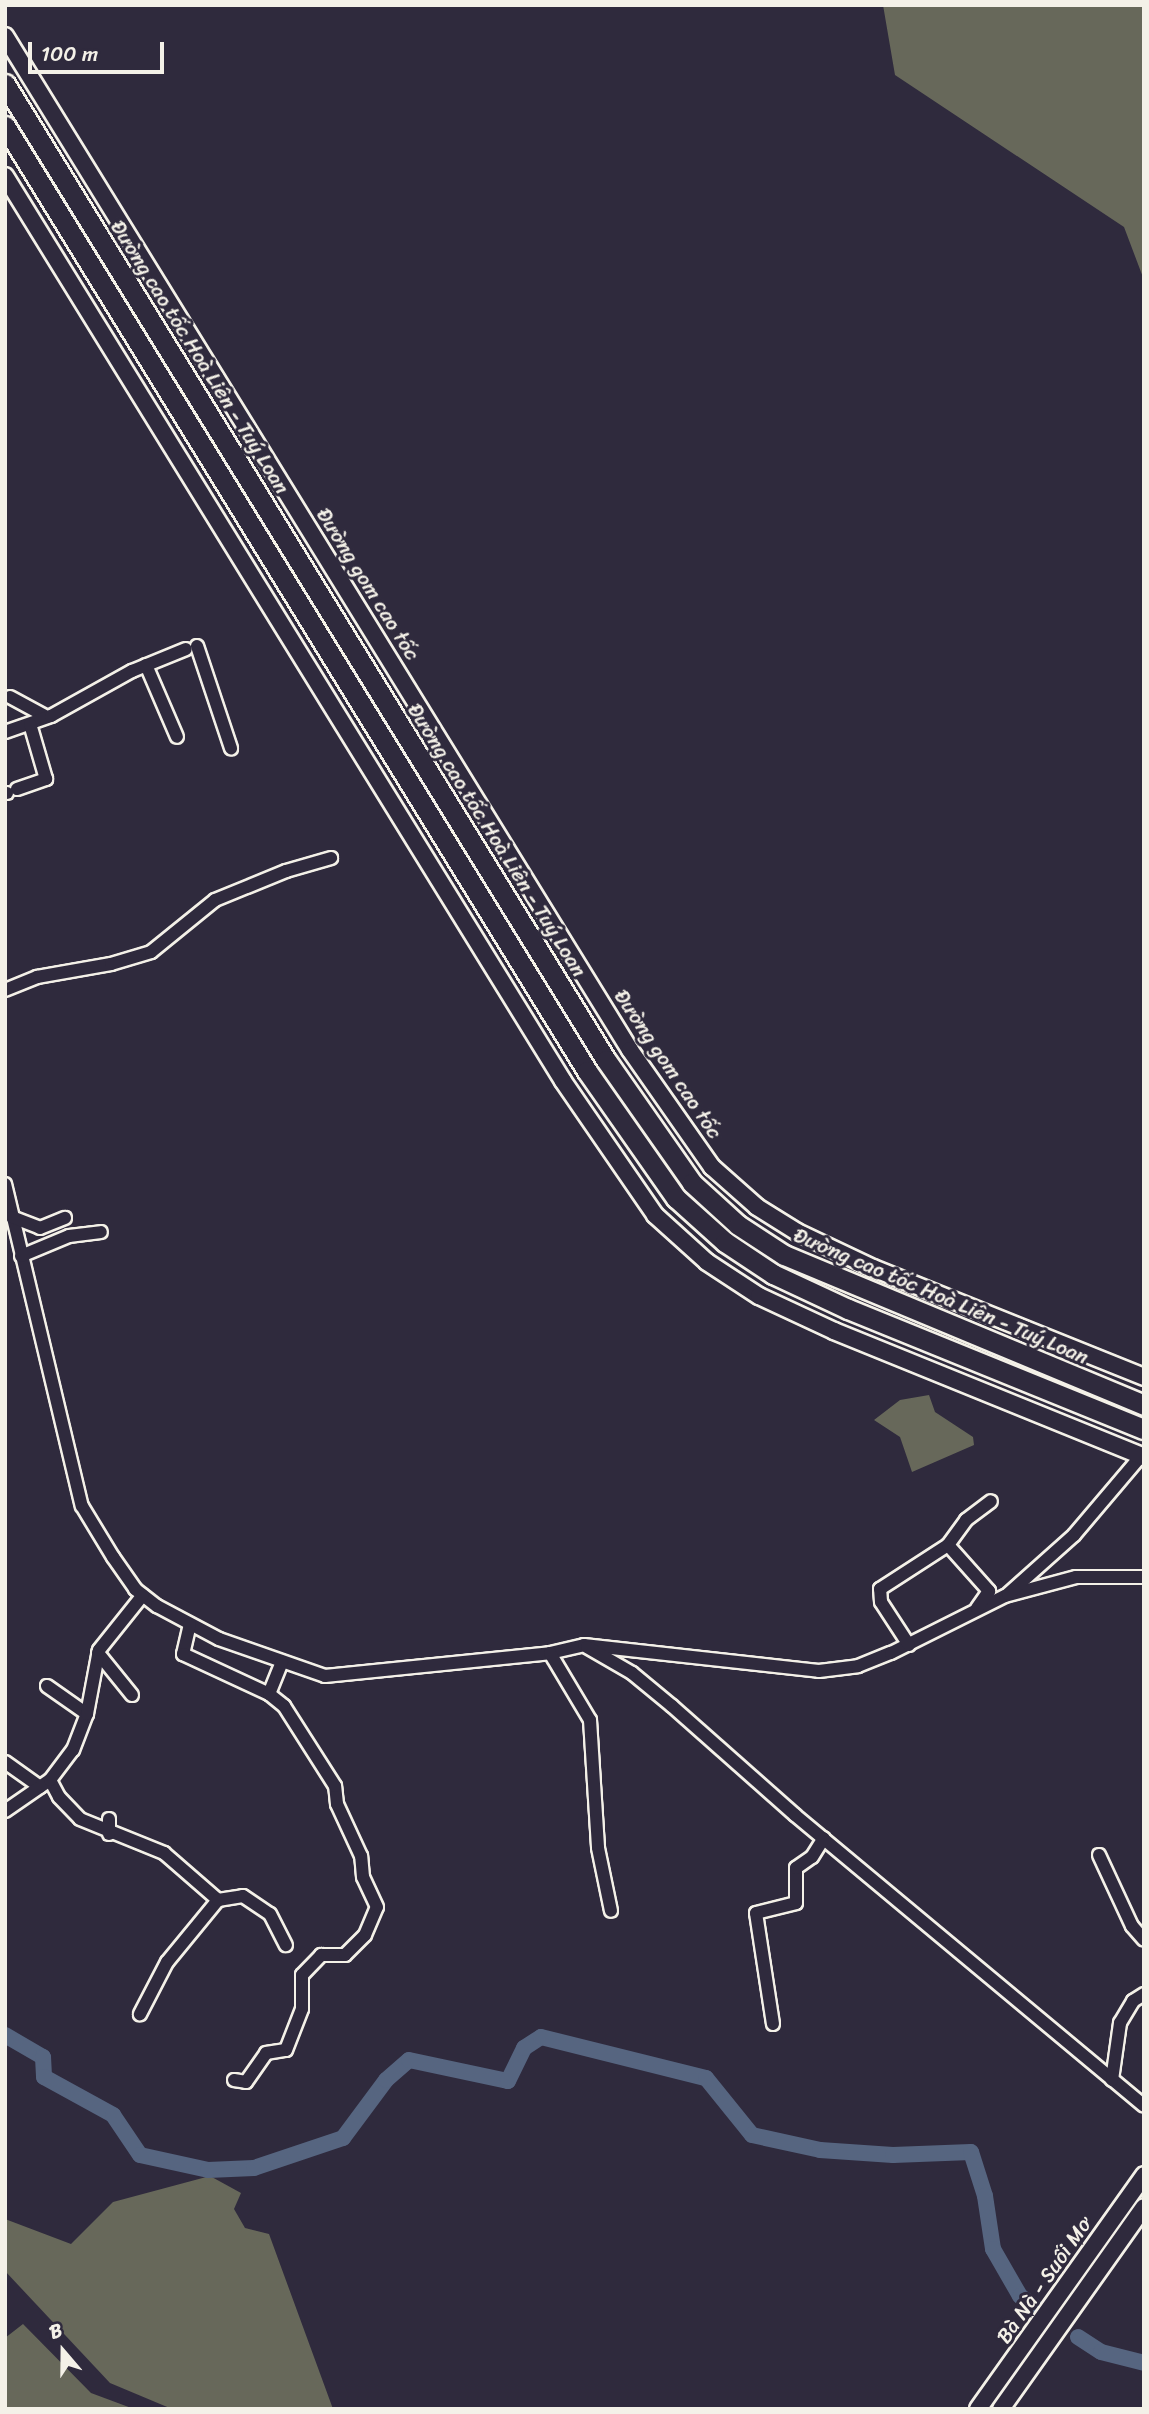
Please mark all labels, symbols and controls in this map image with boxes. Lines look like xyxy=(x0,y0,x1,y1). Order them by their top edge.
scale bar xyxy=(32,28,168,72)
text: 100 m xyxy=(41,35,98,73)
street label: Đường cao tốc Hoà Liên - Tuý Loan xyxy=(105,216,295,498)
street label: Đường gom cao tốc xyxy=(311,503,425,665)
street label: Đường cao tốc Hoà Liên - Tuý Loan xyxy=(402,699,592,981)
street label: Đường gom cao tốc xyxy=(608,984,728,1144)
street label: Đường cao tốc Hoà Liên - Tuý Loan xyxy=(790,1222,1092,1370)
street label: Bà Nà - Suối Mơ xyxy=(990,2211,1098,2349)
text: B xyxy=(44,2313,67,2348)
north arrow xyxy=(28,2316,98,2386)

